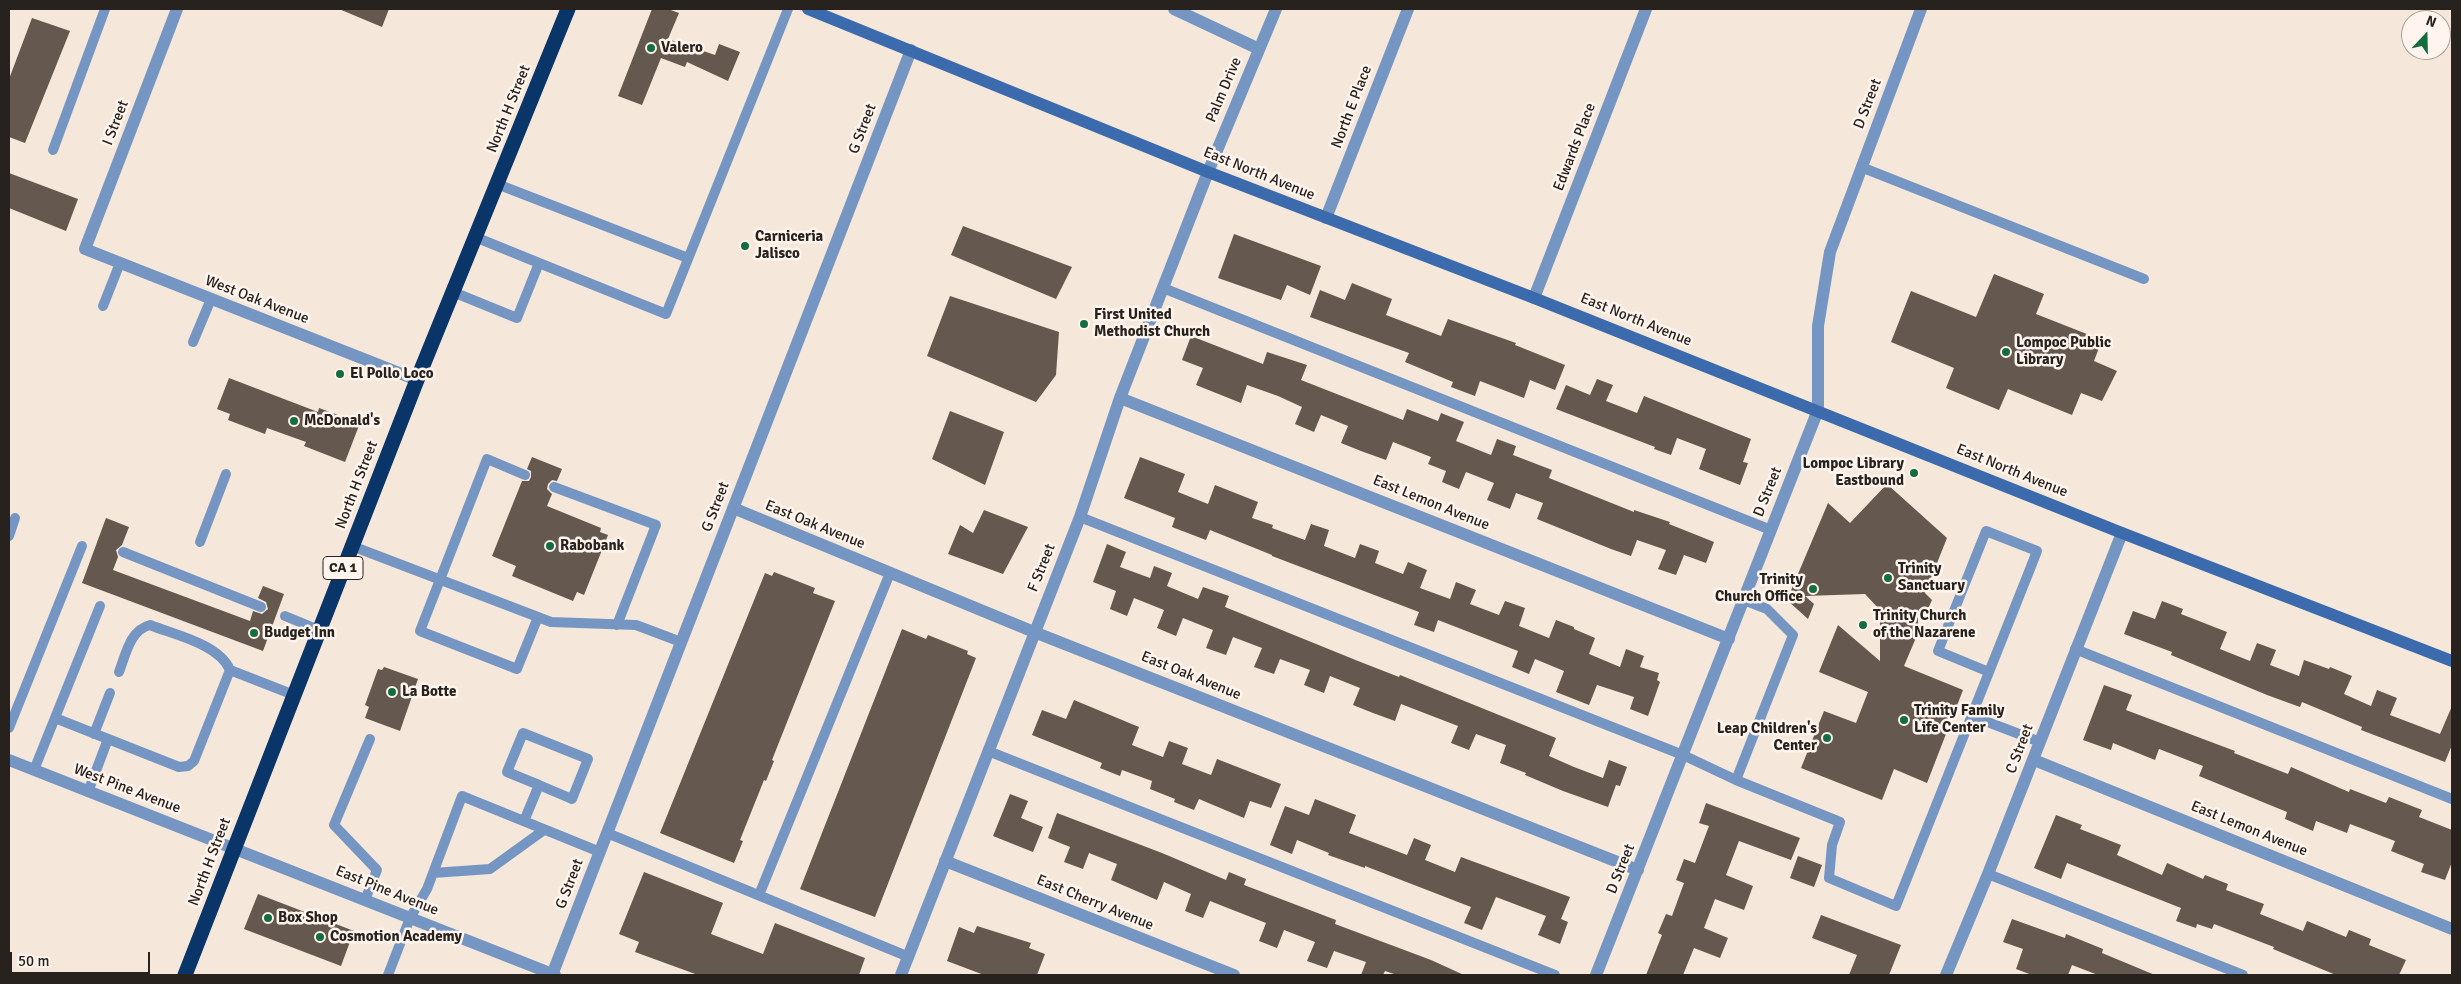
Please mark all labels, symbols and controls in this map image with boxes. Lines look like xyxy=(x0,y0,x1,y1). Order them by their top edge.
north arrow xyxy=(2401,10,2451,60)
text: N xyxy=(2424,12,2439,31)
place label: Valero xyxy=(661,39,703,57)
marker: Valero xyxy=(645,42,657,54)
street label: Palm Drive xyxy=(1202,55,1246,125)
street label: North H Street xyxy=(483,62,535,156)
street label: North E Place xyxy=(1328,63,1376,151)
street label: D Street xyxy=(1850,76,1886,132)
street label: I Street xyxy=(99,98,133,148)
street label: Edwards Place xyxy=(1550,100,1600,194)
street label: G Street xyxy=(845,101,881,157)
street label: East North Avenue xyxy=(1201,143,1317,205)
place label: Carniceria Jalisco xyxy=(755,228,823,263)
marker: Carniceria Jalisco xyxy=(739,240,751,252)
street label: West Oak Avenue xyxy=(203,272,311,328)
street label: East North Avenue xyxy=(1578,289,1694,351)
place label: First United Methodist Church xyxy=(1094,306,1210,341)
marker: First United Methodist Church xyxy=(1078,318,1090,330)
place label: Lompoc Public Library xyxy=(2016,334,2111,369)
marker: Lompoc Public Library xyxy=(2000,346,2012,358)
place label: El Pollo Loco xyxy=(350,365,434,383)
marker: El Pollo Loco xyxy=(334,368,346,380)
place label: McDonald's xyxy=(304,412,380,430)
marker: McDonald's xyxy=(288,415,300,427)
street label: North H Street xyxy=(332,438,382,532)
street label: East North Avenue xyxy=(1954,440,2070,502)
place label: Lompoc Library Eastbound xyxy=(1802,455,1904,490)
street label: D Street xyxy=(1750,464,1786,520)
marker: Lompoc Library Eastbound xyxy=(1908,467,1920,479)
street label: East Lemon Avenue xyxy=(1370,471,1492,535)
street label: G Street xyxy=(698,479,734,535)
street label: East Oak Avenue xyxy=(762,497,868,553)
place label: Rabobank xyxy=(560,537,624,555)
marker: Rabobank xyxy=(544,540,556,552)
street label: F Street xyxy=(1024,541,1060,595)
road number: CA 1 xyxy=(323,556,363,580)
place label: Trinity Sanctuary xyxy=(1898,560,1965,595)
place label: Trinity Church Office xyxy=(1715,571,1803,606)
marker: Trinity Sanctuary xyxy=(1882,572,1894,584)
marker: Trinity Church Office xyxy=(1807,583,1819,595)
place label: Trinity Church of the Nazarene xyxy=(1873,607,1975,642)
marker: Trinity Church of the Nazarene xyxy=(1857,619,1869,631)
place label: Budget Inn xyxy=(264,624,335,642)
marker: Budget Inn xyxy=(248,627,260,639)
street label: East Oak Avenue xyxy=(1138,648,1244,704)
place label: La Botte xyxy=(402,683,456,701)
marker: La Botte xyxy=(386,686,398,698)
place label: Trinity Family Life Center xyxy=(1914,702,2005,737)
marker: Trinity Family Life Center xyxy=(1898,714,1910,726)
place label: Leap Children's Center xyxy=(1717,720,1817,755)
street label: C Street xyxy=(2002,722,2038,776)
marker: Leap Children's Center xyxy=(1821,732,1833,744)
street label: West Pine Avenue xyxy=(71,760,183,818)
street label: East Lemon Avenue xyxy=(2188,797,2310,861)
street label: North H Street xyxy=(185,815,235,909)
street label: D Street xyxy=(1603,841,1639,897)
street label: G Street xyxy=(552,856,588,912)
street label: East Pine Avenue xyxy=(333,862,441,920)
street label: East Cherry Avenue xyxy=(1034,871,1156,935)
place label: Box Shop xyxy=(278,909,338,927)
marker: Box Shop xyxy=(262,912,274,924)
place label: Cosmotion Academy xyxy=(330,928,462,946)
marker: Cosmotion Academy xyxy=(314,931,326,943)
scale bar xyxy=(12,942,152,974)
text: 50 m xyxy=(18,952,49,970)

